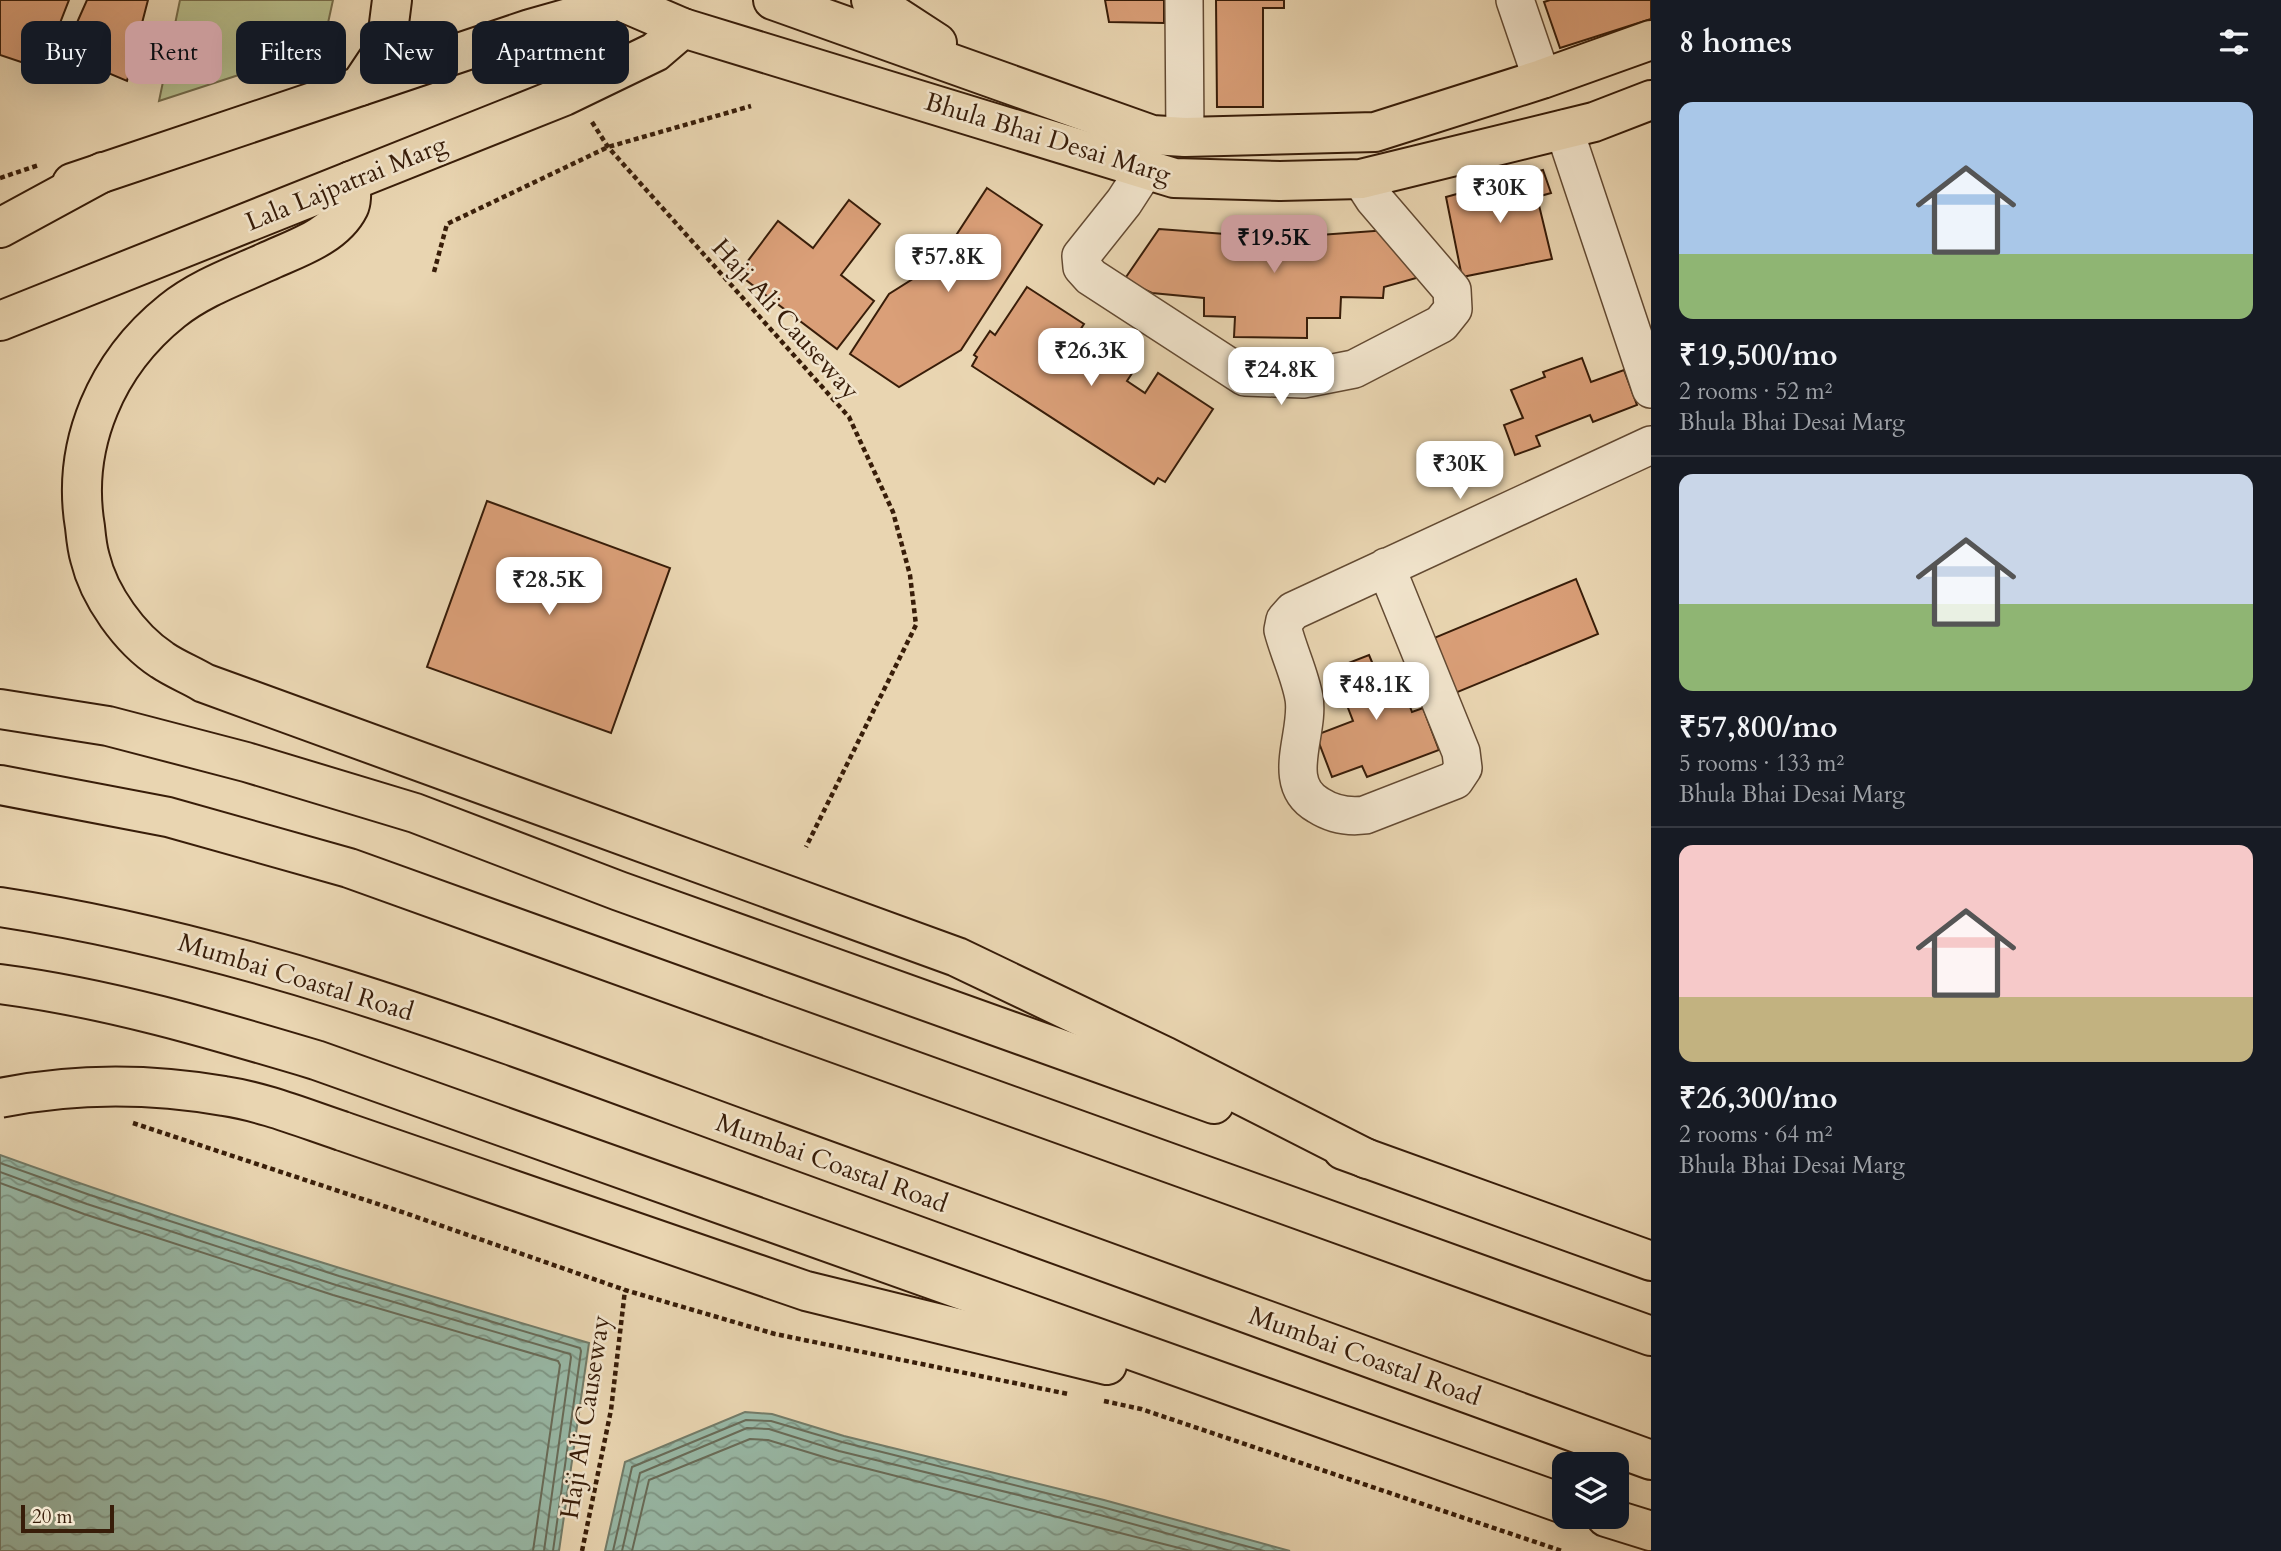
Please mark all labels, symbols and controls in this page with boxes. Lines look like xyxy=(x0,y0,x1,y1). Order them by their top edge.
chip: Buy xyxy=(21,21,111,84)
chip: Rent xyxy=(125,21,222,84)
chip: Filters xyxy=(236,21,346,84)
chip: New xyxy=(360,21,458,84)
chip: Apartment xyxy=(472,21,629,84)
text: 8 homes xyxy=(1679,22,1792,63)
icon: filters xyxy=(2215,23,2253,61)
street label: Bhula Bhai Desai Marg xyxy=(921,84,1176,192)
street label: Lala Lajpatrai Marg xyxy=(240,127,452,239)
icon: home xyxy=(1903,147,2029,273)
pin: ₹30K xyxy=(1459,166,1541,225)
text: ₹30K xyxy=(1472,172,1528,203)
pin: ₹19.5K xyxy=(1217,216,1331,275)
text: ₹19.5K xyxy=(1237,222,1311,253)
street label: Haji Ali Causeway xyxy=(704,231,868,407)
pin: ₹57.8K xyxy=(891,234,1005,294)
text: ₹57.8K xyxy=(911,241,985,272)
pin: ₹26.3K xyxy=(1034,328,1148,388)
text: ₹26.3K xyxy=(1054,335,1128,366)
text: ₹19,500/mo xyxy=(1679,335,1838,376)
pin: ₹24.8K xyxy=(1224,348,1338,407)
text: ₹24.8K xyxy=(1244,354,1318,385)
text: 2 rooms · 52 m² xyxy=(1679,376,1832,407)
text: Bhula Bhai Desai Marg xyxy=(1679,407,1905,438)
pin: ₹30K xyxy=(1419,442,1501,501)
text: ₹30K xyxy=(1432,448,1488,479)
icon: home xyxy=(1903,519,2029,645)
pin: ₹28.5K xyxy=(492,558,606,617)
text: ₹28.5K xyxy=(512,564,586,595)
pin: ₹48.1K xyxy=(1319,662,1433,722)
text: ₹48.1K xyxy=(1339,669,1413,700)
text: ₹57,800/mo xyxy=(1679,707,1838,748)
text: 5 rooms · 133 m² xyxy=(1679,748,1844,779)
text: Bhula Bhai Desai Marg xyxy=(1679,779,1905,810)
icon: home xyxy=(1903,890,2029,1016)
street label: Mumbai Coastal Road xyxy=(174,925,418,1029)
text: ₹26,300/mo xyxy=(1679,1078,1838,1119)
street label: Mumbai Coastal Road xyxy=(711,1105,953,1221)
text: 2 rooms · 64 m² xyxy=(1679,1119,1832,1150)
text: Bhula Bhai Desai Marg xyxy=(1679,1150,1905,1181)
street label: Mumbai Coastal Road xyxy=(1244,1298,1486,1414)
street label: Haji Ali Causeway xyxy=(552,1312,618,1521)
map controls xyxy=(1552,1452,1629,1529)
button: layers xyxy=(1552,1452,1629,1529)
scale bar xyxy=(21,1502,114,1534)
text: 20 m xyxy=(32,1504,73,1530)

